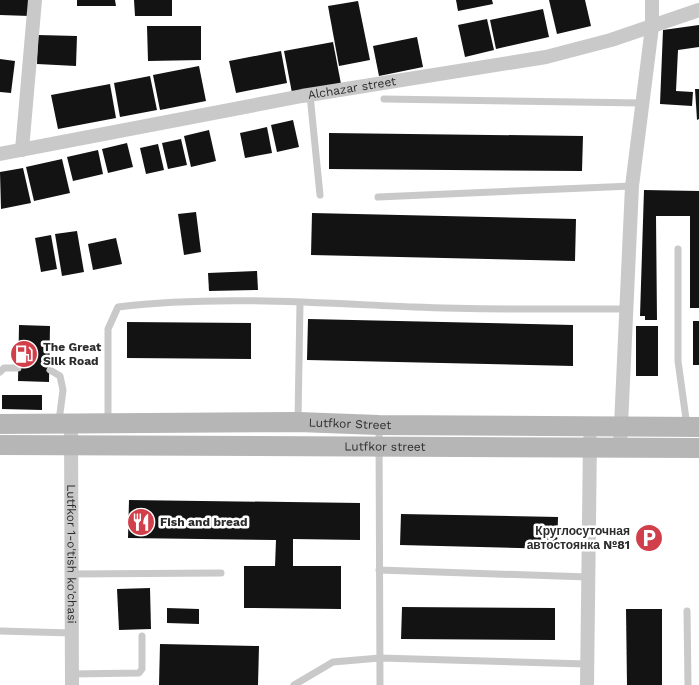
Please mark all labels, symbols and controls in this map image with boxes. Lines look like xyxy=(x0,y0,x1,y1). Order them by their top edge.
street label: Alchazar street xyxy=(307,74,397,102)
fuel station icon: The Great Silk Road xyxy=(9,339,39,369)
place label: The Great Silk Road xyxy=(43,340,102,368)
street label: Lutfkor Street xyxy=(308,415,391,432)
street label: Lutfkor street xyxy=(344,439,426,454)
street label: Lutfkor 1-o'tish ko'chasi xyxy=(64,484,79,624)
restaurant icon: Fish and bread xyxy=(126,507,156,537)
place label: Fish and bread xyxy=(160,515,247,529)
parking icon: Круглосуточная автостоянка №81 xyxy=(634,523,664,553)
place label: Круглосуточная автостоянка №81 xyxy=(527,524,630,552)

